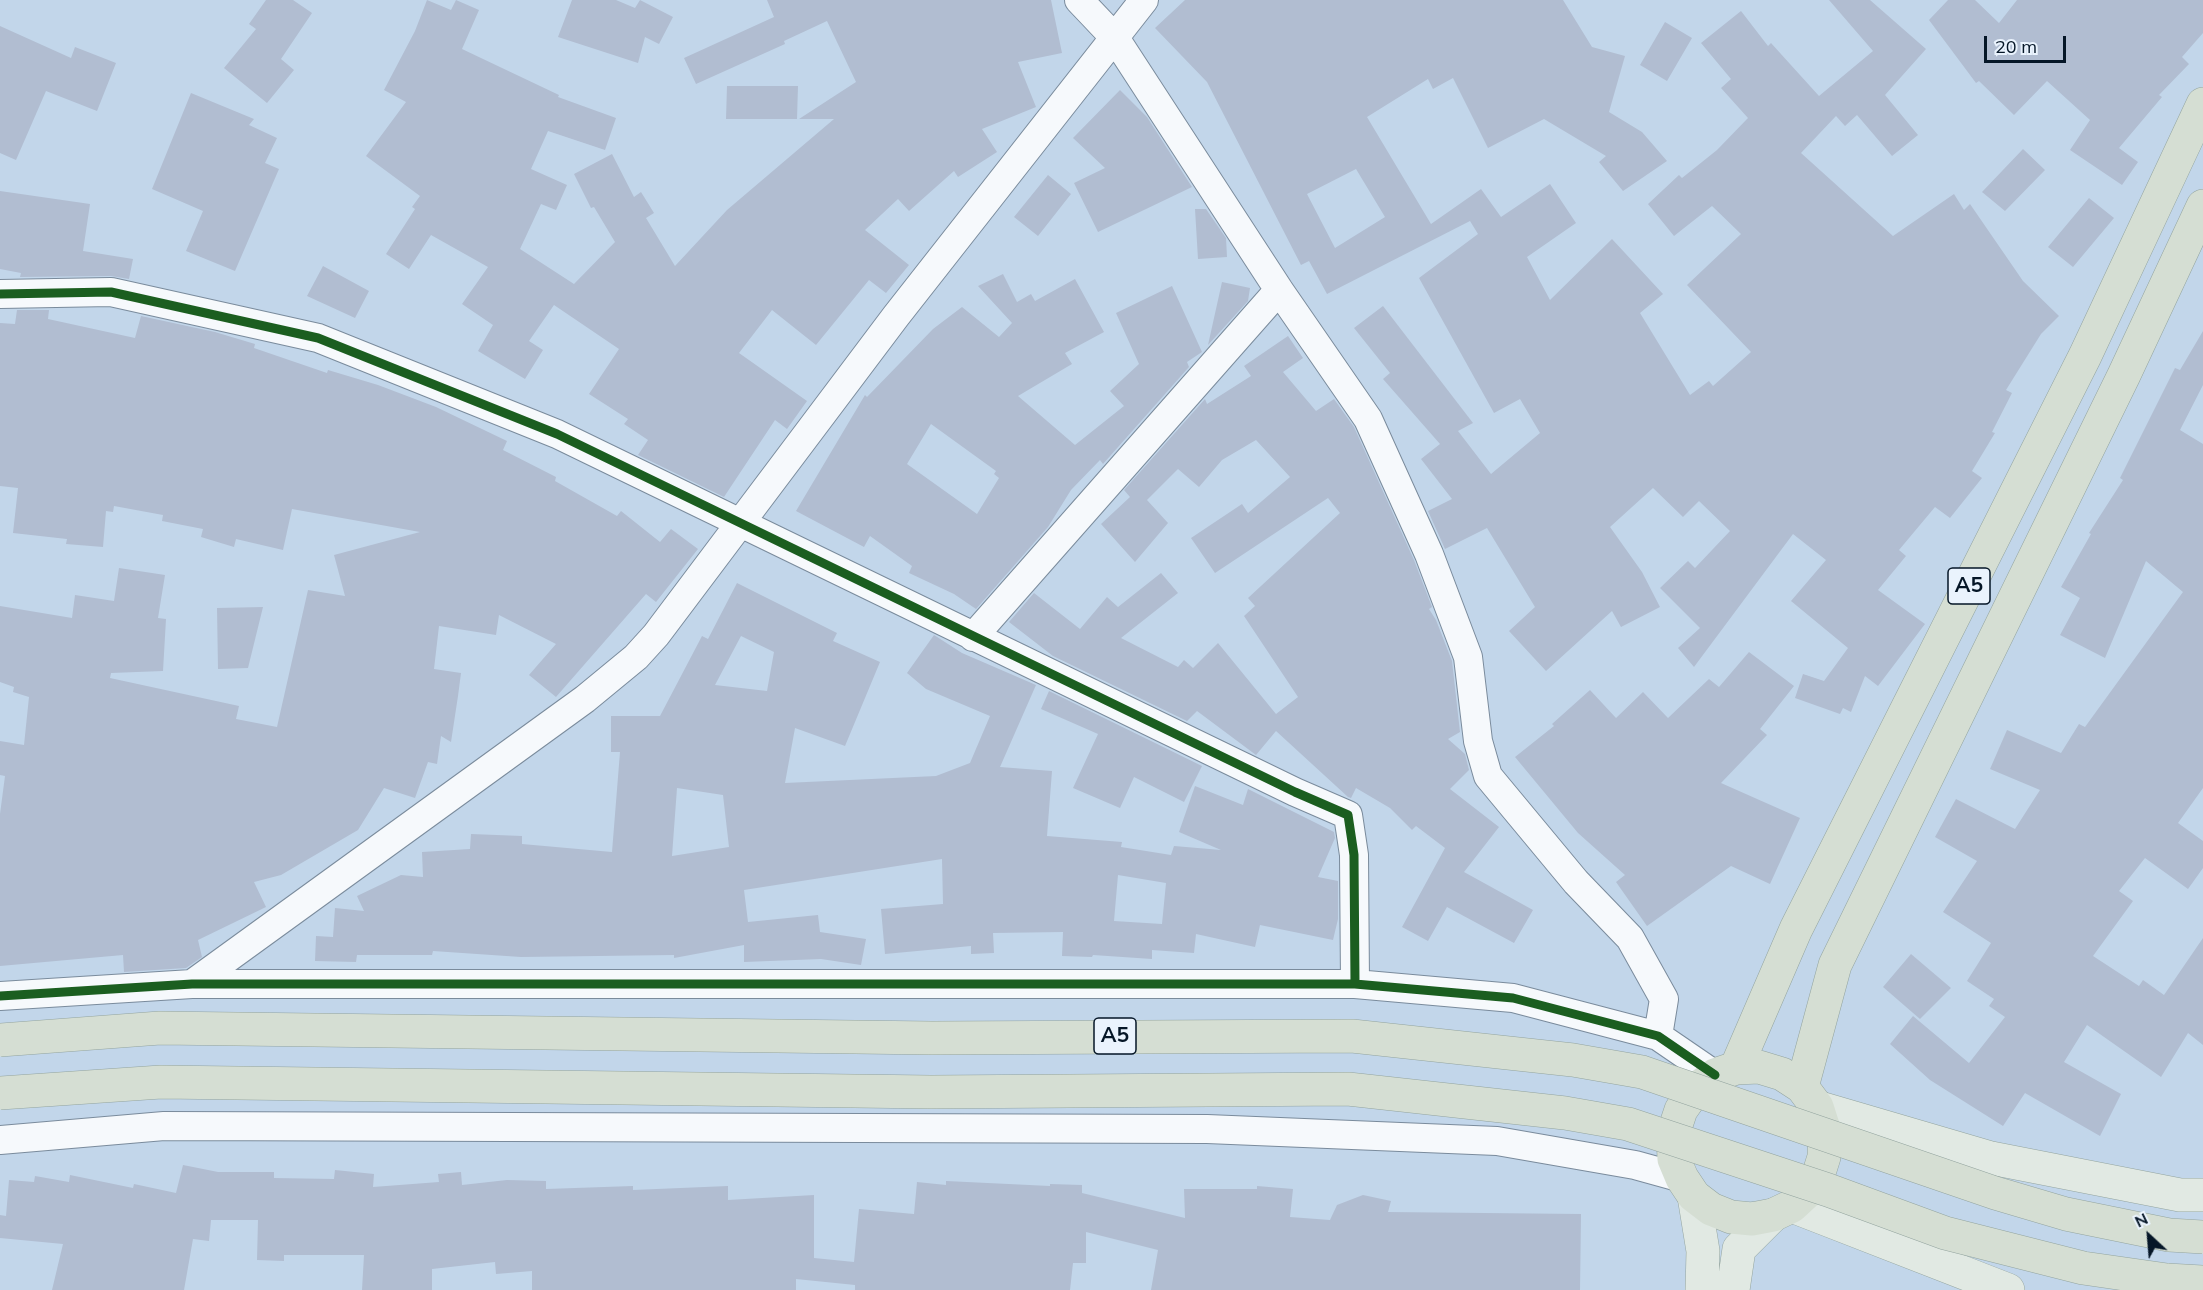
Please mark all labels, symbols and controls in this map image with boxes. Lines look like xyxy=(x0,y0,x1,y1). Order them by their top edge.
scale bar xyxy=(1987,24,2070,62)
text: 20 m xyxy=(1995,35,2037,58)
road number: A5 xyxy=(1948,568,1990,604)
road number: A5 xyxy=(1094,1018,1136,1054)
north arrow xyxy=(2119,1206,2179,1266)
text: N xyxy=(2131,1208,2151,1231)

